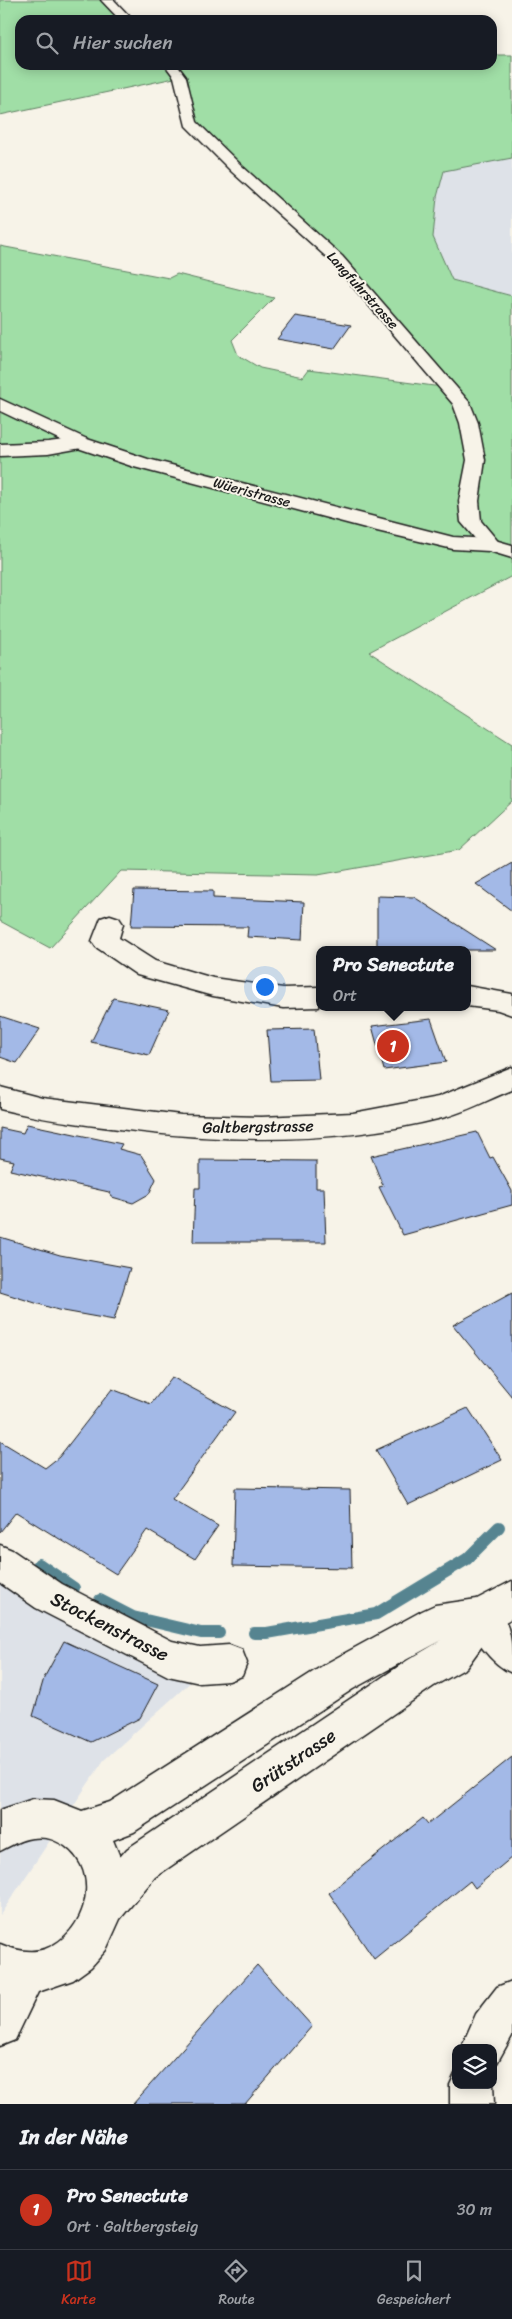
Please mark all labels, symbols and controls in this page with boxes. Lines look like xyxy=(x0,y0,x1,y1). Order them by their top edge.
search box xyxy=(15,15,497,70)
text: Hier suchen xyxy=(73,26,173,59)
icon: search xyxy=(33,29,61,57)
street label: Langfuhrstrasse xyxy=(320,245,405,335)
street label: Wüeristrasse xyxy=(210,470,293,515)
popup xyxy=(316,946,471,1011)
text: Pro Senectute xyxy=(333,948,454,981)
your location xyxy=(252,974,278,1000)
text: Ort xyxy=(333,981,357,1010)
pin: 1 xyxy=(377,1027,409,1065)
street label: Galtbergstrasse xyxy=(202,1111,314,1142)
street label: Stockenstrasse xyxy=(45,1582,175,1671)
street label: Grütstrasse xyxy=(243,1719,343,1801)
map controls xyxy=(452,2044,497,2089)
button: layers xyxy=(452,2044,497,2089)
text: In der Nähe xyxy=(20,2118,128,2156)
text: Pro Senectute xyxy=(67,2179,188,2212)
text: 1 xyxy=(33,2195,39,2224)
text: 30 m xyxy=(457,2195,492,2224)
text: Ort · Galtbergsteig xyxy=(67,2212,198,2241)
tab: Karte xyxy=(61,2257,96,2312)
tab: Route xyxy=(218,2257,254,2312)
tab: Gespeichert xyxy=(377,2257,451,2312)

